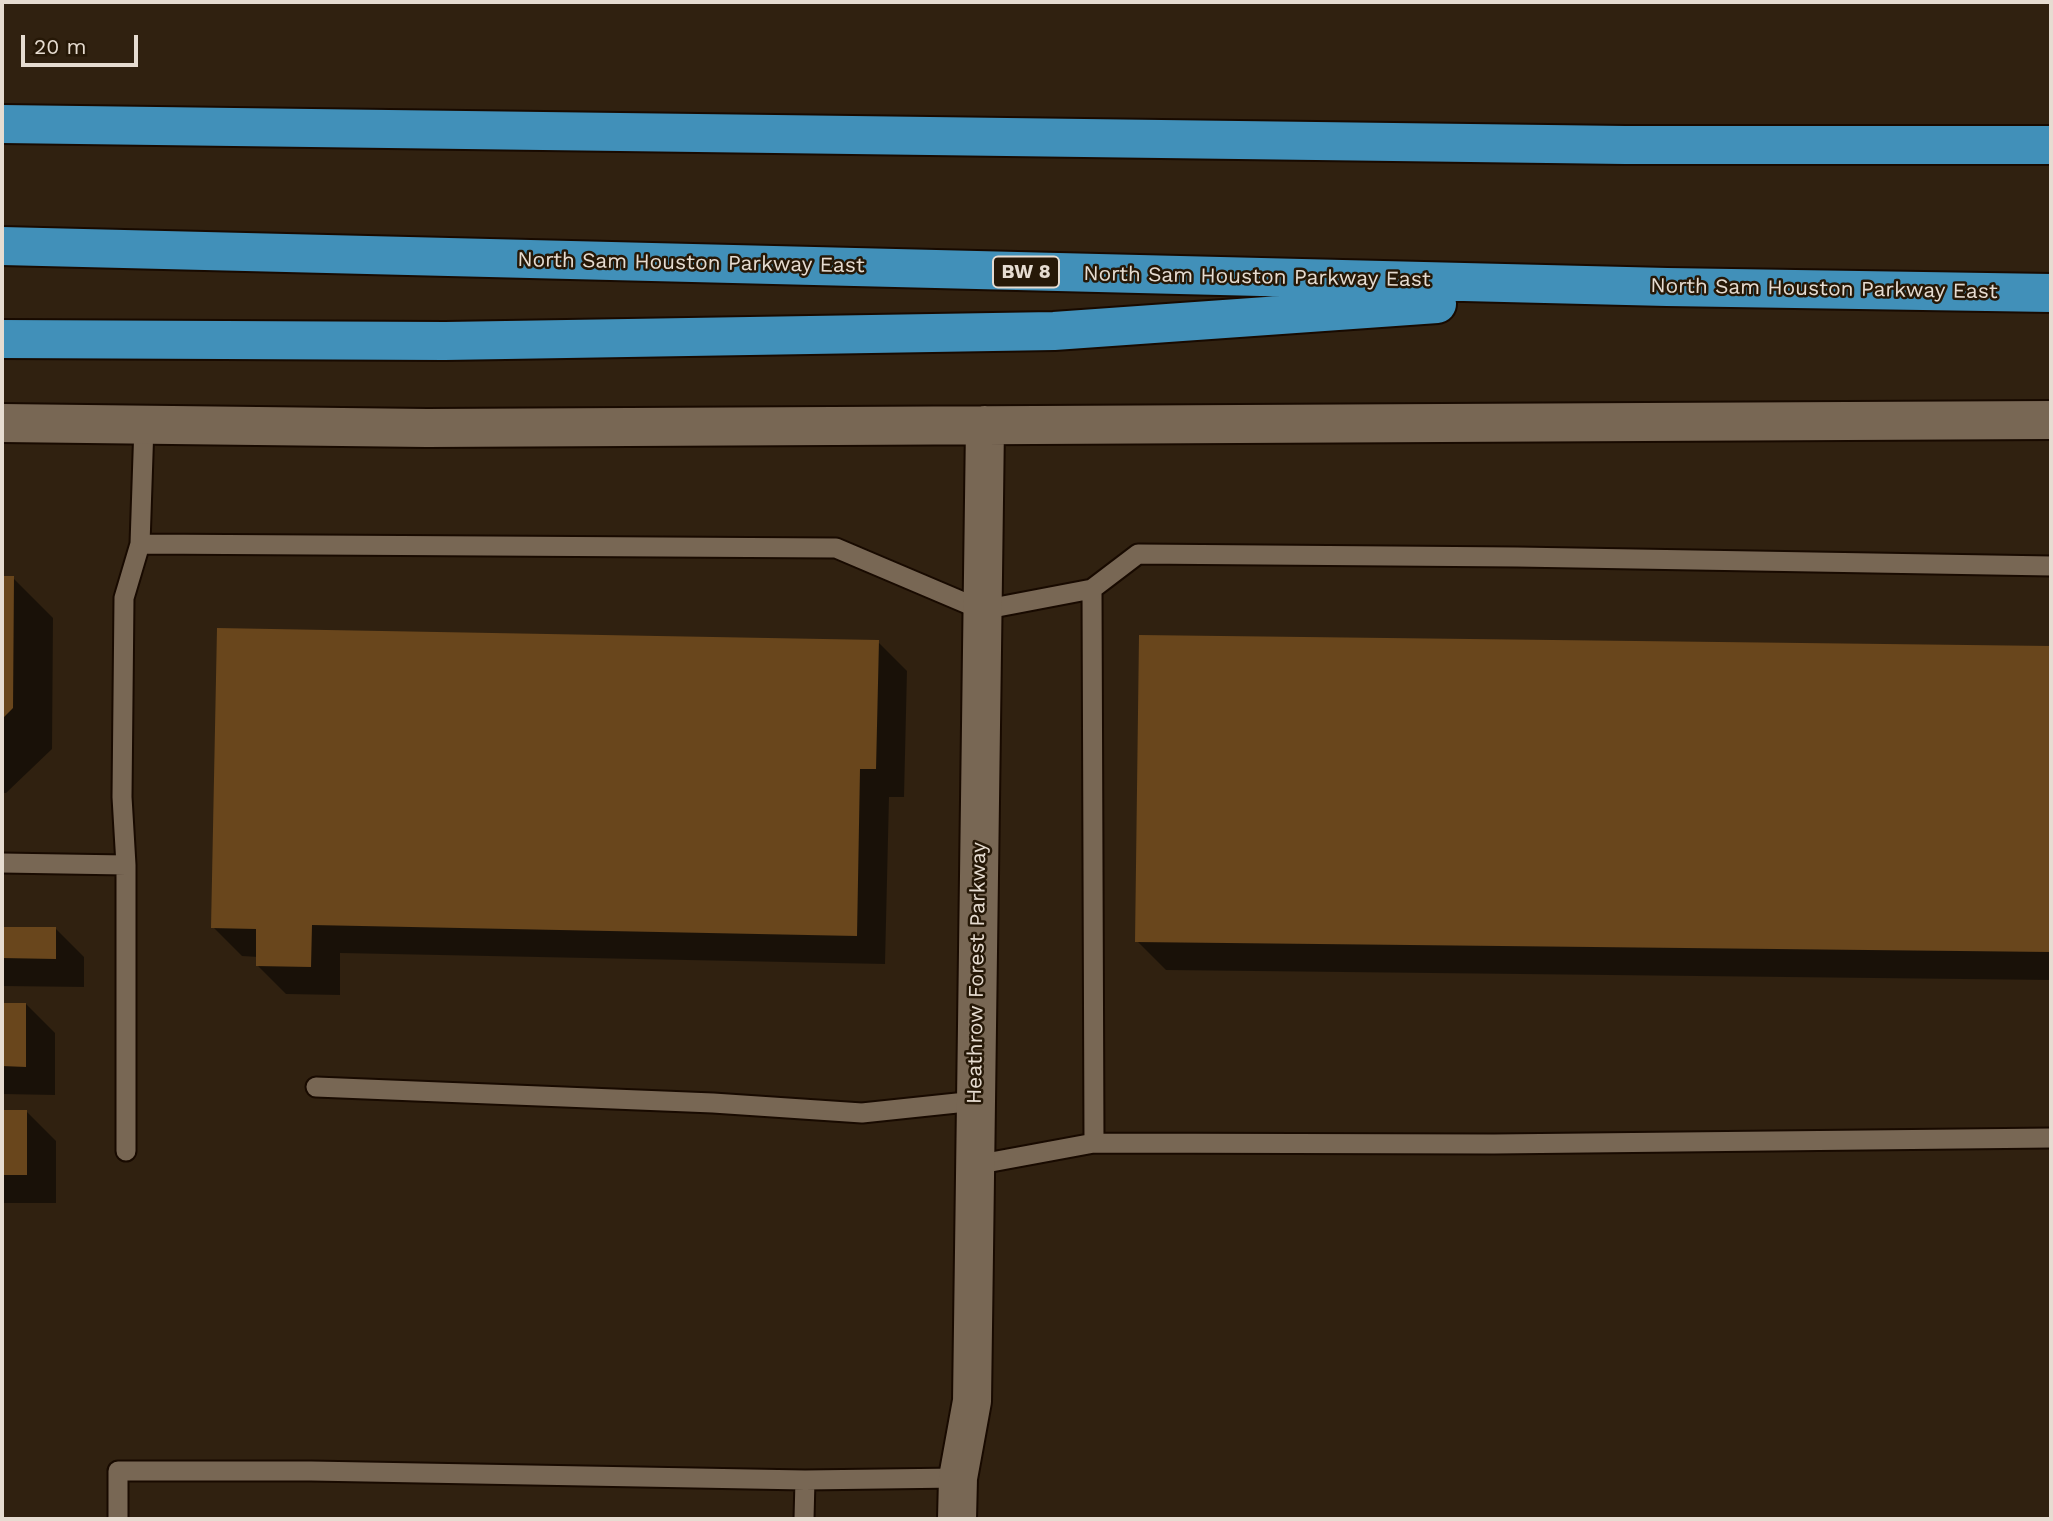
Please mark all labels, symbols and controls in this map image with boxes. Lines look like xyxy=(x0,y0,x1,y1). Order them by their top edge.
scale bar xyxy=(24,21,142,65)
text: 20 m xyxy=(34,34,86,59)
street label: North Sam Houston Parkway East xyxy=(517,247,865,279)
road number: BW 8 xyxy=(993,256,1059,288)
street label: North Sam Houston Parkway East xyxy=(1083,261,1431,293)
street label: North Sam Houston Parkway East xyxy=(1650,273,1998,305)
street label: Heathrow Forest Parkway xyxy=(962,842,992,1104)

